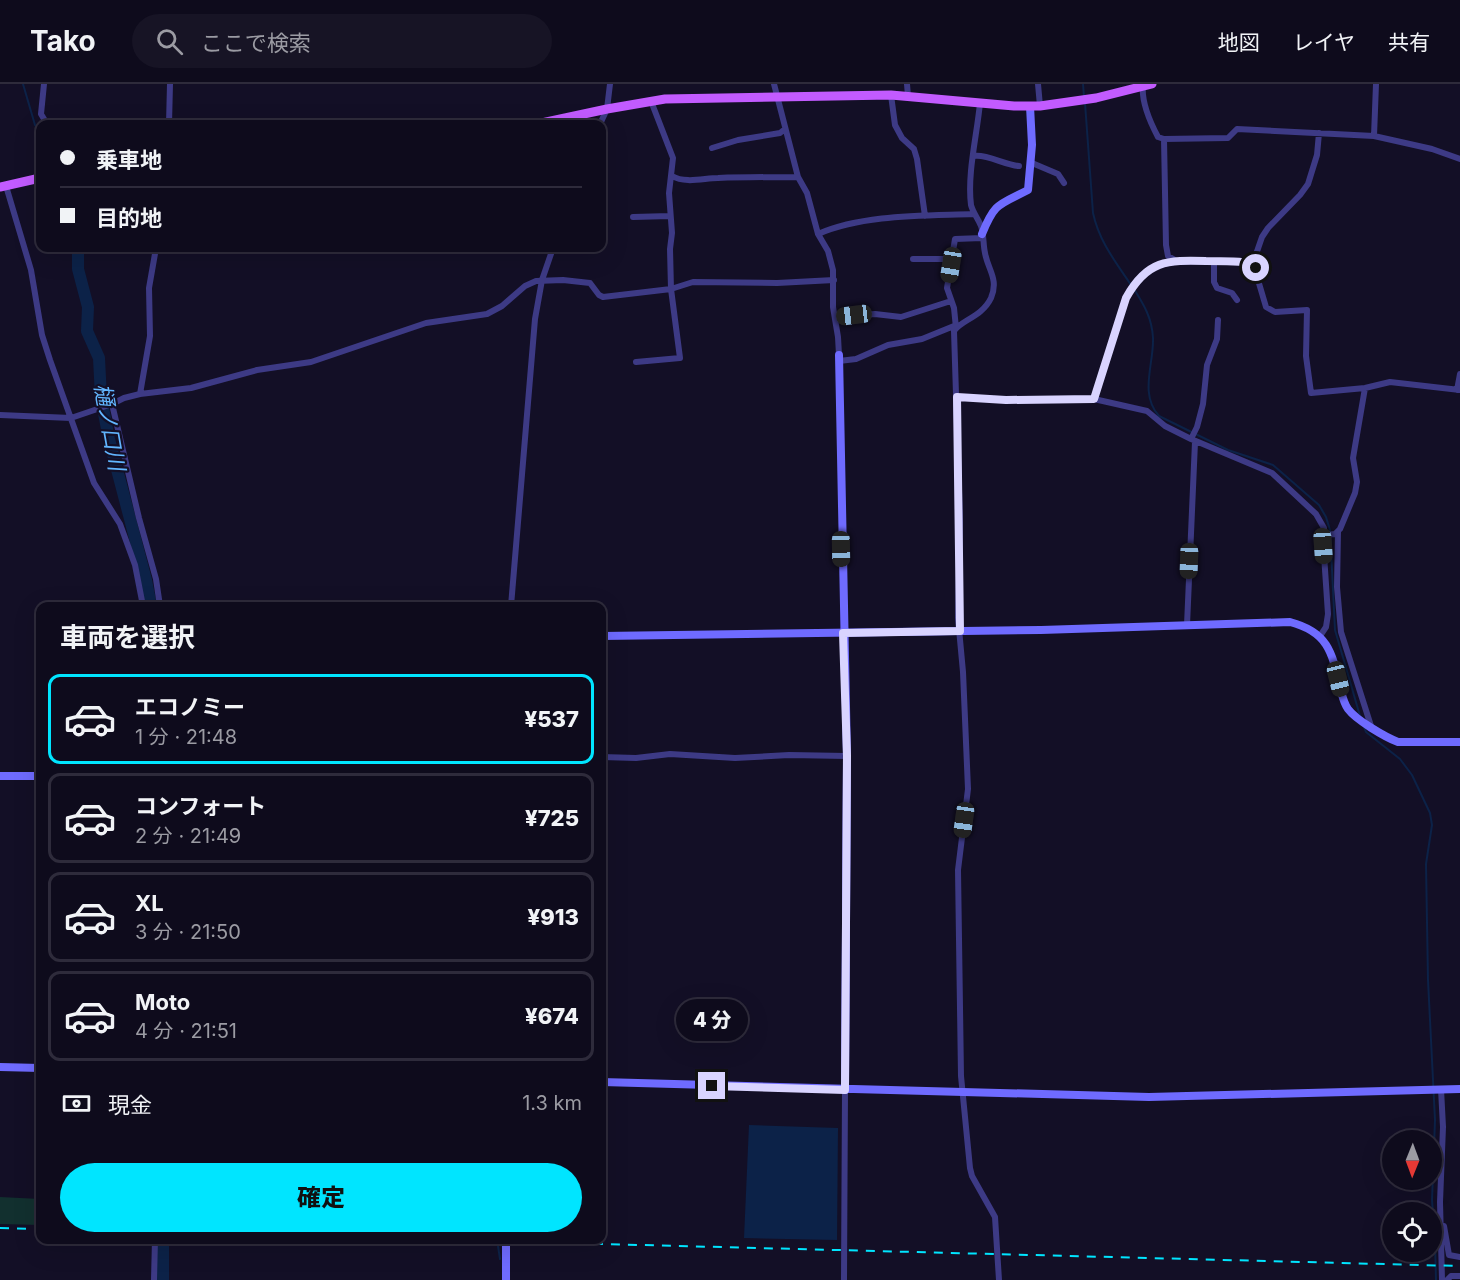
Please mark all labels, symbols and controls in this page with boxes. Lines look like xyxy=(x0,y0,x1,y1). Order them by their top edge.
search box xyxy=(132,14,552,68)
text: Tako xyxy=(30,24,96,58)
icon: search xyxy=(153,25,186,58)
text: ここで検索 xyxy=(201,30,311,56)
text: 地図 xyxy=(1218,30,1260,55)
text: レイヤ xyxy=(1293,30,1355,55)
text: 共有 xyxy=(1388,30,1430,55)
text: 乗車地 xyxy=(96,147,162,173)
text: 目的地 xyxy=(96,205,162,231)
car xyxy=(939,246,963,284)
route start xyxy=(1242,254,1269,281)
car xyxy=(835,304,873,326)
water label: 樋ノ口川 xyxy=(90,381,131,475)
car xyxy=(1313,527,1333,565)
car xyxy=(832,531,850,567)
car xyxy=(1179,543,1199,579)
text: 車両を選択 xyxy=(60,621,195,654)
car xyxy=(1325,659,1351,699)
icon: car xyxy=(63,692,117,746)
text: エコノミー xyxy=(135,694,245,720)
text: ¥537 xyxy=(525,706,579,732)
text: 1 分 · 21:48 xyxy=(135,725,237,749)
icon: car xyxy=(63,791,117,845)
text: コンフォート xyxy=(135,793,266,819)
car xyxy=(953,801,975,839)
text: ¥725 xyxy=(525,805,579,831)
text: 2 分 · 21:49 xyxy=(135,824,241,848)
icon: car xyxy=(63,890,117,944)
text: XL xyxy=(135,890,164,916)
text: ¥913 xyxy=(528,904,579,930)
text: 3 分 · 21:50 xyxy=(135,920,241,944)
icon: car xyxy=(63,989,117,1043)
text: Moto xyxy=(135,989,190,1015)
callout: 4 分 xyxy=(676,999,748,1041)
text: ¥674 xyxy=(525,1003,579,1029)
text: 4 分 xyxy=(693,1008,731,1032)
text: 4 分 · 21:51 xyxy=(135,1019,237,1043)
route end xyxy=(698,1072,725,1099)
icon: cash xyxy=(60,1087,93,1120)
text: 1.3 km xyxy=(522,1091,582,1115)
text: 現金 xyxy=(108,1092,152,1118)
north arrow xyxy=(1382,1130,1442,1190)
map controls xyxy=(1382,1130,1442,1262)
button: 確定 xyxy=(60,1163,582,1232)
button: locate xyxy=(1382,1202,1442,1262)

